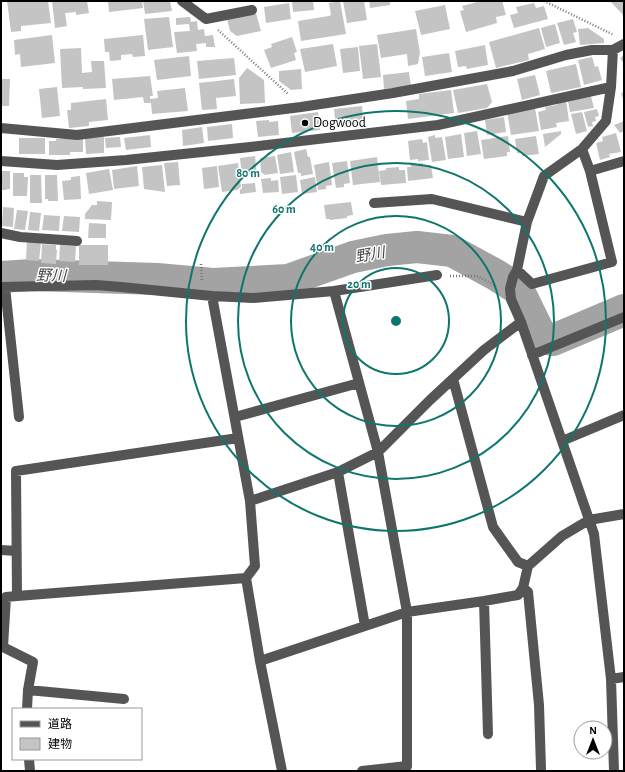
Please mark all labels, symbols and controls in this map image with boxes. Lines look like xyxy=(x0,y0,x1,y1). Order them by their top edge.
place label: Dogwood xyxy=(313,116,366,130)
marker: Dogwood xyxy=(300,118,310,128)
text: 80 m xyxy=(236,167,260,179)
text: 60 m xyxy=(272,203,296,215)
text: 40 m xyxy=(310,241,334,253)
water label: 野川 xyxy=(354,245,388,265)
water label: 野川 xyxy=(36,268,68,284)
text: 20 m xyxy=(347,278,371,290)
centre of rings xyxy=(389,314,403,328)
legend xyxy=(12,708,142,760)
text: 道路 xyxy=(48,717,72,730)
north arrow xyxy=(573,720,613,760)
text: N xyxy=(589,725,597,736)
text: 建物 xyxy=(48,737,72,750)

